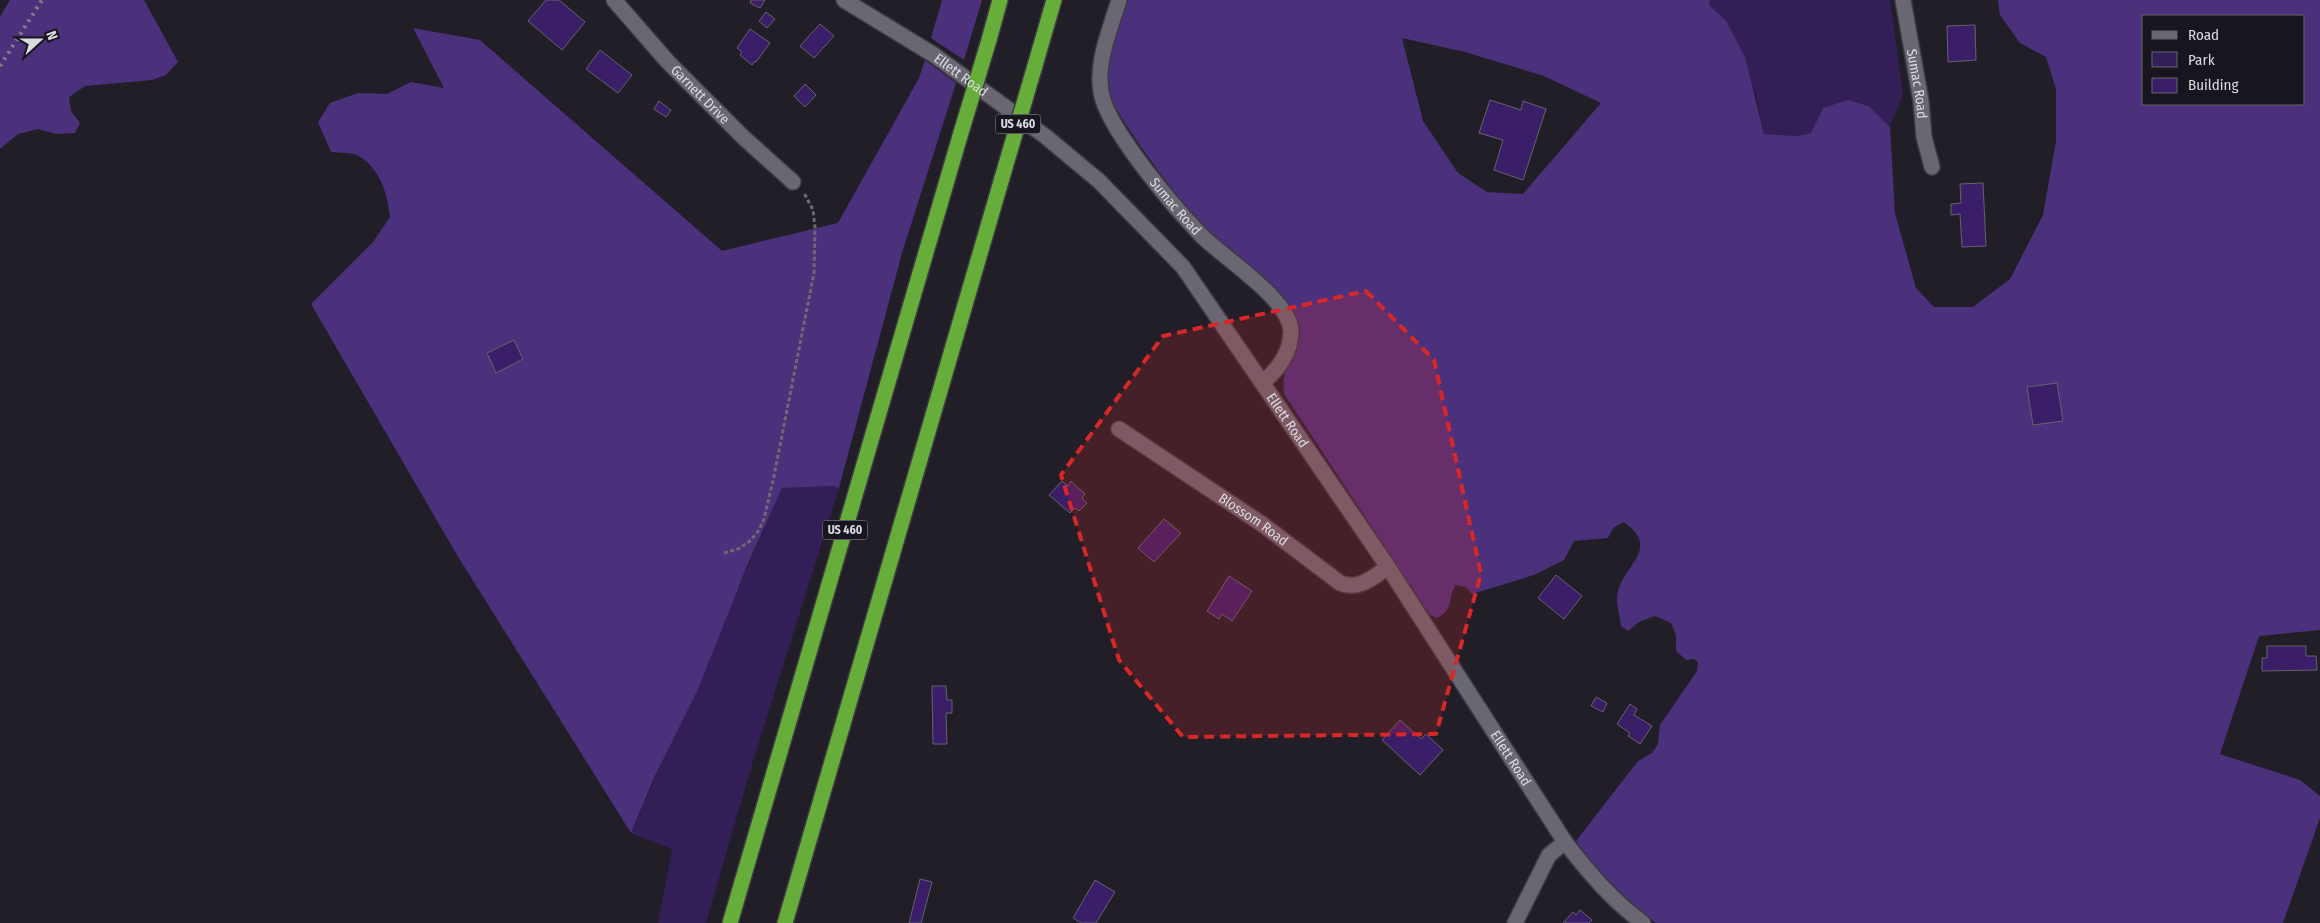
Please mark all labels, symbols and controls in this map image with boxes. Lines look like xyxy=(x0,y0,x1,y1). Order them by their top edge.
north arrow xyxy=(15,15,65,65)
legend xyxy=(2142,15,2305,105)
text: Road xyxy=(2188,26,2219,44)
text: N xyxy=(42,29,61,42)
street label: Sumac Road xyxy=(1903,48,1930,119)
street label: Ellett Road xyxy=(931,50,991,100)
text: Park xyxy=(2188,51,2215,69)
street label: Garnett Drive xyxy=(667,62,733,128)
text: Building xyxy=(2188,76,2239,94)
road number: US 460 xyxy=(996,115,1040,134)
street label: Sumac Road xyxy=(1146,174,1205,239)
street label: Ellett Road xyxy=(1263,390,1312,451)
street label: Blossom Road xyxy=(1215,490,1291,550)
road number: US 460 xyxy=(822,520,868,540)
street label: Ellett Road xyxy=(1487,728,1535,789)

